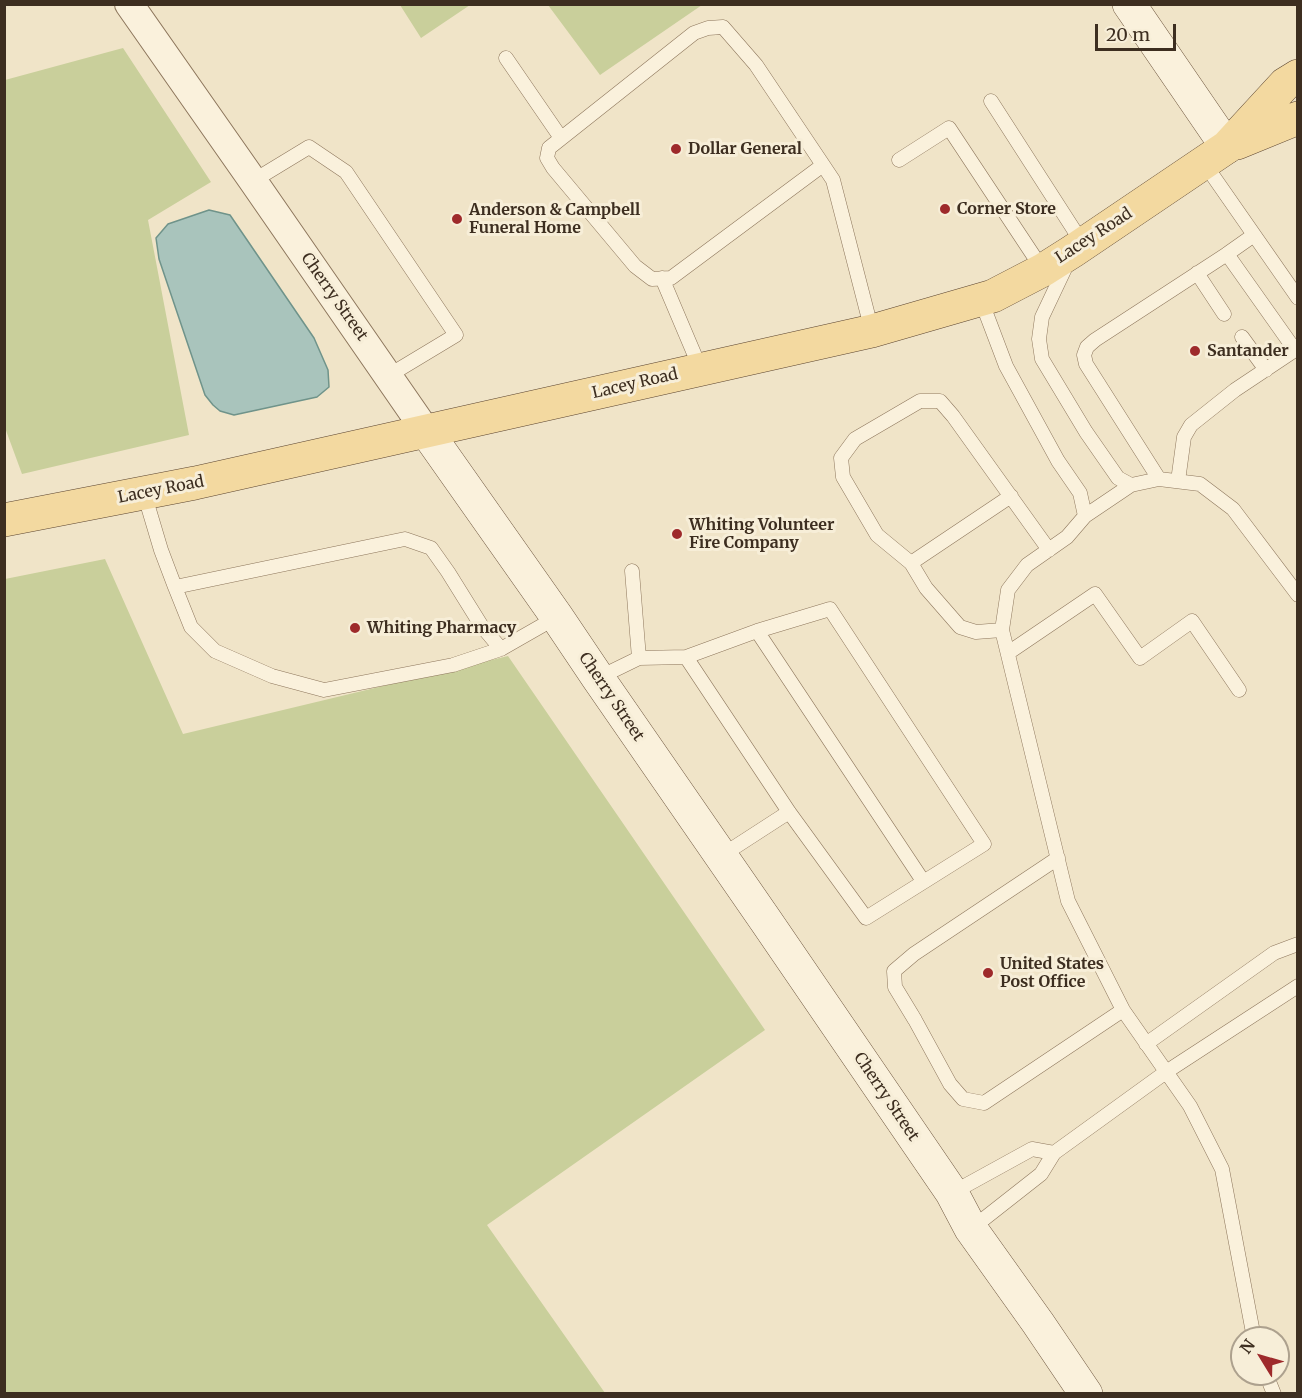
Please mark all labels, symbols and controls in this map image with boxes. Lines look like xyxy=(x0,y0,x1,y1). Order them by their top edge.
scale bar xyxy=(1098,12,1179,50)
text: 20 m xyxy=(1106,23,1150,46)
place label: Dollar General xyxy=(688,139,802,159)
marker: Dollar General xyxy=(669,142,683,156)
place label: Corner Store xyxy=(957,199,1056,219)
place label: Anderson & Campbell Funeral Home xyxy=(469,200,640,238)
marker: Corner Store xyxy=(938,202,952,216)
street label: Lacey Road xyxy=(1052,204,1136,268)
marker: Anderson & Campbell Funeral Home xyxy=(450,212,464,226)
street label: Cherry Street xyxy=(297,249,371,345)
place label: Santander xyxy=(1207,341,1289,361)
marker: Santander xyxy=(1188,344,1202,358)
street label: Lacey Road xyxy=(590,365,680,403)
street label: Lacey Road xyxy=(116,472,206,508)
place label: Whiting Volunteer Fire Company xyxy=(689,515,834,553)
marker: Whiting Volunteer Fire Company xyxy=(670,527,684,541)
place label: Whiting Pharmacy xyxy=(367,618,516,638)
marker: Whiting Pharmacy xyxy=(348,621,362,635)
street label: Cherry Street xyxy=(574,649,648,745)
place label: United States Post Office xyxy=(1000,954,1104,992)
marker: United States Post Office xyxy=(981,966,995,980)
street label: Cherry Street xyxy=(849,1049,923,1145)
north arrow xyxy=(1230,1326,1290,1386)
text: N xyxy=(1235,1335,1259,1357)

